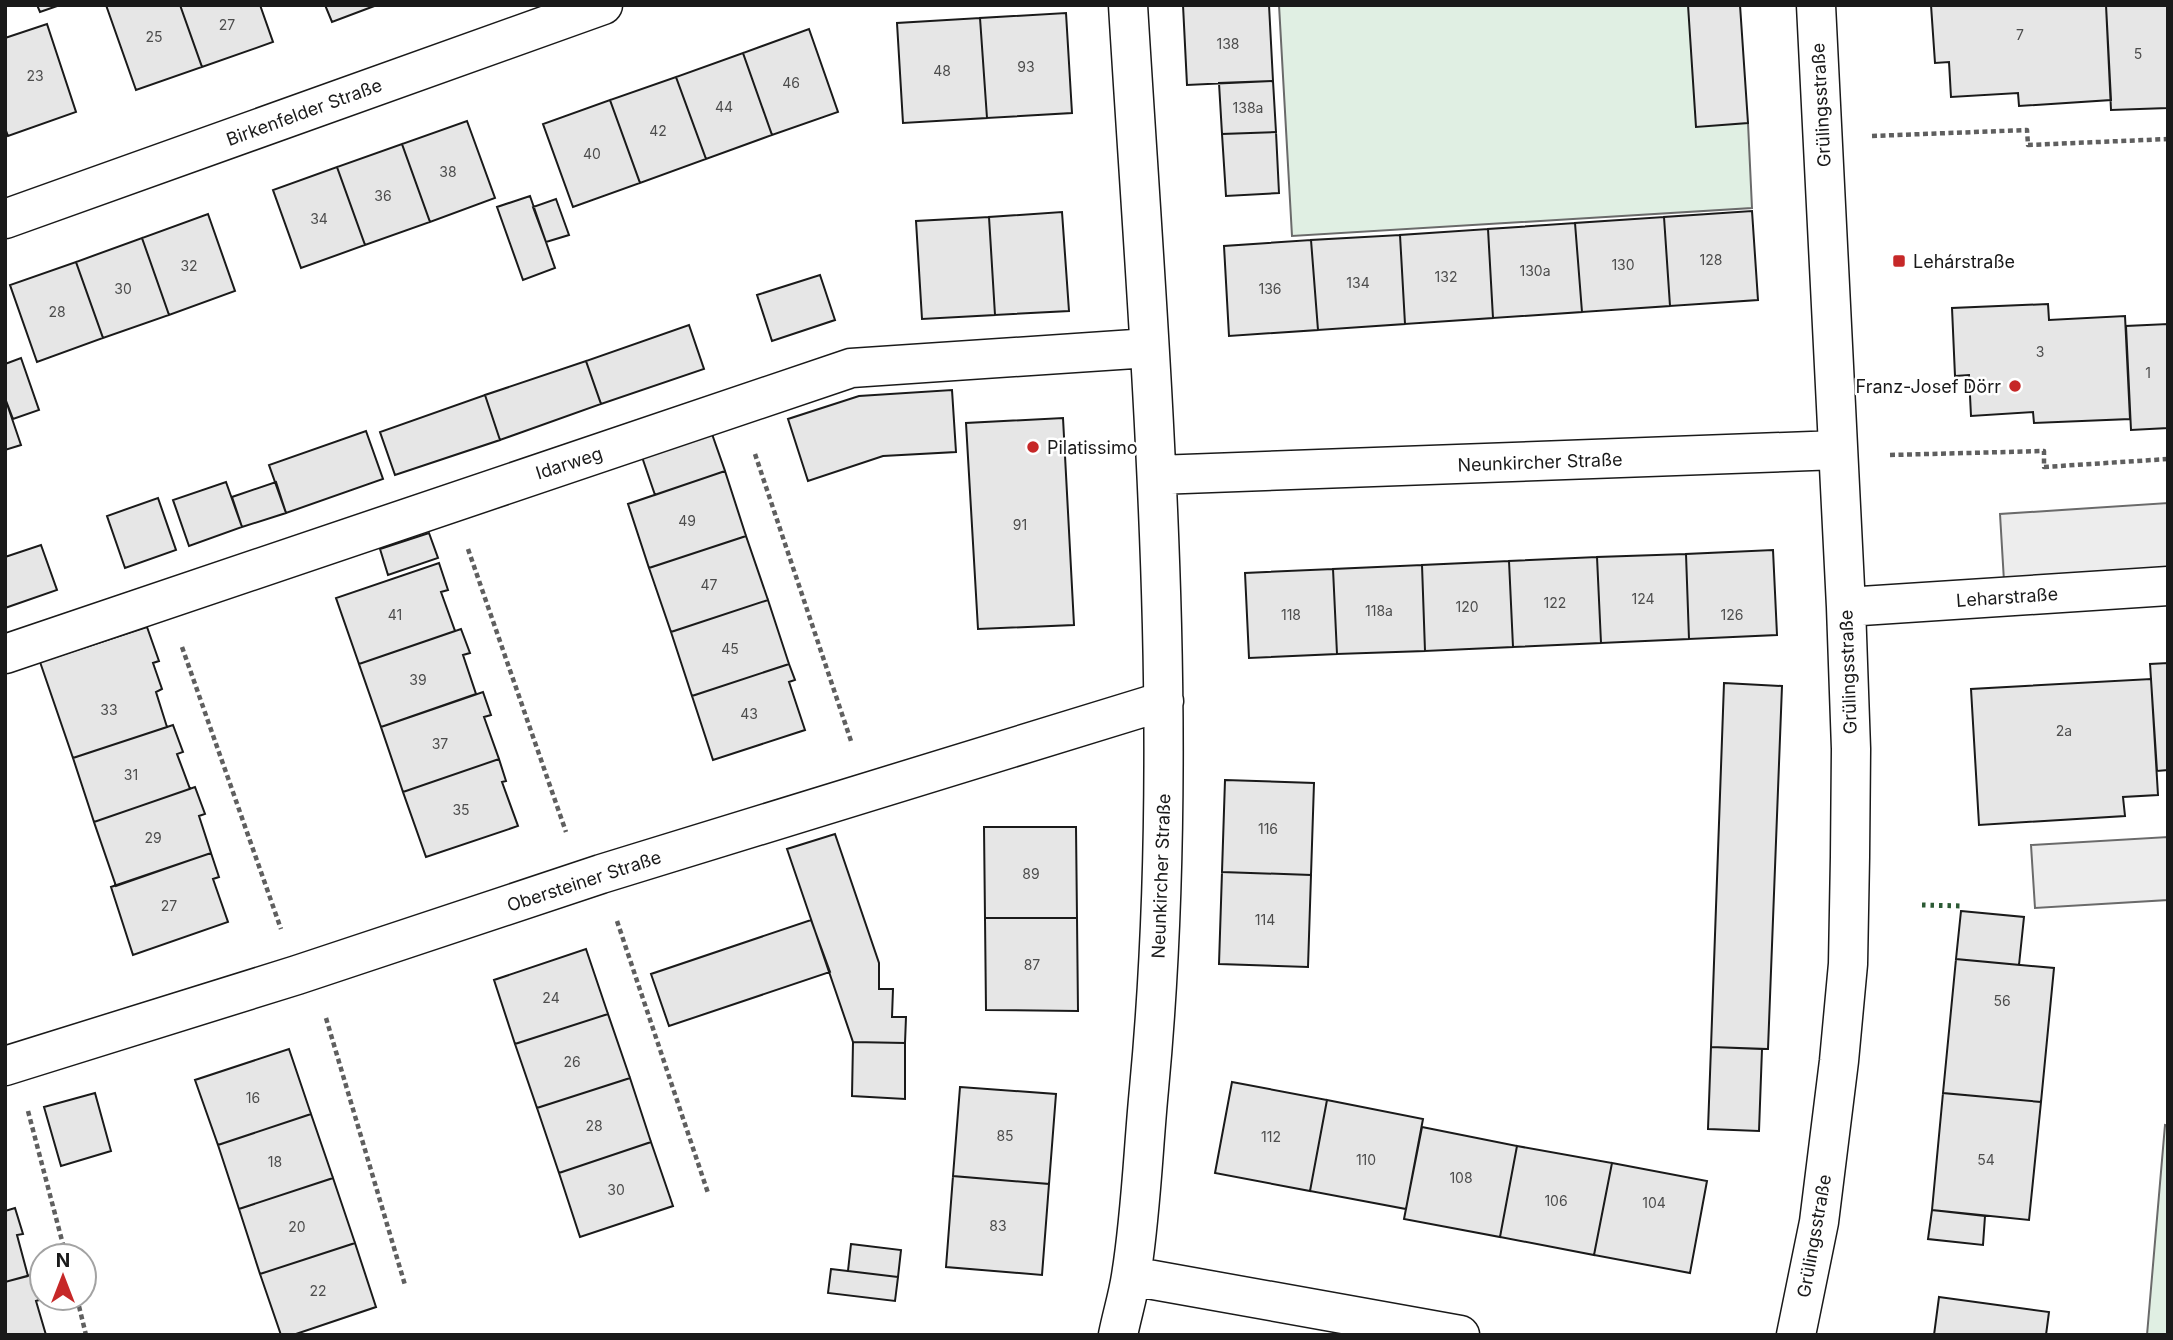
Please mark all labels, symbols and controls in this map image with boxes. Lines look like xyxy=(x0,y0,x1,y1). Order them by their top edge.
house number: 27 xyxy=(219,16,235,33)
house number: 7 xyxy=(2016,26,2024,43)
house number: 25 xyxy=(145,28,163,45)
house number: 138 xyxy=(1216,35,1240,52)
street label: Grülingsstraße xyxy=(1807,42,1835,168)
house number: 5 xyxy=(2134,45,2142,62)
house number: 93 xyxy=(1017,58,1035,75)
house number: 48 xyxy=(933,62,951,79)
house number: 23 xyxy=(26,67,44,84)
street label: Birkenfelder Straße xyxy=(223,74,385,150)
house number: 46 xyxy=(782,74,800,91)
house number: 44 xyxy=(715,98,733,115)
house number: 138a xyxy=(1233,99,1263,116)
house number: 42 xyxy=(649,122,667,139)
house number: 40 xyxy=(583,145,601,162)
house number: 38 xyxy=(439,163,457,180)
house number: 36 xyxy=(374,187,392,204)
house number: 34 xyxy=(310,210,328,227)
house number: 128 xyxy=(1700,251,1722,268)
place label: Lehárstraße xyxy=(1913,251,2015,272)
marker: Lehárstraße xyxy=(1891,253,1907,269)
house number: 130 xyxy=(1611,256,1635,273)
house number: 32 xyxy=(180,257,198,274)
house number: 130a xyxy=(1519,262,1551,279)
house number: 132 xyxy=(1435,268,1457,285)
house number: 134 xyxy=(1346,274,1370,291)
house number: 30 xyxy=(114,280,132,297)
house number: 136 xyxy=(1258,280,1282,297)
house number: 28 xyxy=(48,303,66,320)
house number: 3 xyxy=(2036,343,2044,360)
house number: 1 xyxy=(2145,364,2151,381)
place label: Franz-Josef Dörr xyxy=(1856,376,2001,397)
marker: Franz-Josef Dörr xyxy=(2007,378,2023,394)
place label: Pilatissimo xyxy=(1047,437,1138,458)
marker: Pilatissimo xyxy=(1025,439,1041,455)
street label: Idarweg xyxy=(533,442,605,484)
street label: Neunkircher Straße xyxy=(1457,449,1623,475)
house number: 49 xyxy=(678,512,696,529)
house number: 91 xyxy=(1013,516,1027,533)
house number: 47 xyxy=(701,576,718,593)
street label: Leharstraße xyxy=(1955,583,2059,611)
house number: 124 xyxy=(1631,590,1655,607)
house number: 122 xyxy=(1544,594,1566,611)
house number: 120 xyxy=(1455,598,1479,615)
house number: 118a xyxy=(1365,602,1393,619)
house number: 41 xyxy=(388,606,402,623)
house number: 118 xyxy=(1281,606,1301,623)
house number: 126 xyxy=(1721,606,1743,623)
street label: Grülingsstraße xyxy=(1835,609,1861,735)
house number: 45 xyxy=(721,640,739,657)
house number: 39 xyxy=(409,671,427,688)
house number: 33 xyxy=(100,701,118,718)
house number: 43 xyxy=(740,705,758,722)
house number: 2a xyxy=(2056,722,2072,739)
house number: 37 xyxy=(432,735,448,752)
house number: 31 xyxy=(124,766,138,783)
street label: Neunkircher Straße xyxy=(1148,793,1174,959)
house number: 35 xyxy=(452,801,470,818)
house number: 116 xyxy=(1258,820,1278,837)
house number: 29 xyxy=(144,829,162,846)
street label: Obersteiner Straße xyxy=(504,846,664,916)
house number: 89 xyxy=(1022,865,1040,882)
house number: 27 xyxy=(161,897,177,914)
house number: 114 xyxy=(1255,911,1275,928)
house number: 87 xyxy=(1024,956,1040,973)
house number: 24 xyxy=(542,989,560,1006)
house number: 56 xyxy=(1993,992,2011,1009)
house number: 26 xyxy=(563,1053,581,1070)
house number: 16 xyxy=(246,1089,260,1106)
house number: 28 xyxy=(585,1117,603,1134)
house number: 85 xyxy=(996,1127,1014,1144)
house number: 112 xyxy=(1261,1128,1281,1145)
house number: 110 xyxy=(1356,1151,1376,1168)
house number: 54 xyxy=(1977,1151,1995,1168)
house number: 18 xyxy=(268,1153,282,1170)
house number: 108 xyxy=(1449,1169,1473,1186)
street label: Grülingsstraße xyxy=(1793,1173,1835,1299)
house number: 30 xyxy=(607,1181,625,1198)
house number: 106 xyxy=(1544,1192,1568,1209)
house number: 104 xyxy=(1642,1194,1666,1211)
house number: 83 xyxy=(989,1217,1007,1234)
house number: 20 xyxy=(288,1218,306,1235)
north arrow xyxy=(28,1242,98,1312)
text: N xyxy=(56,1249,70,1272)
house number: 22 xyxy=(309,1282,327,1299)

